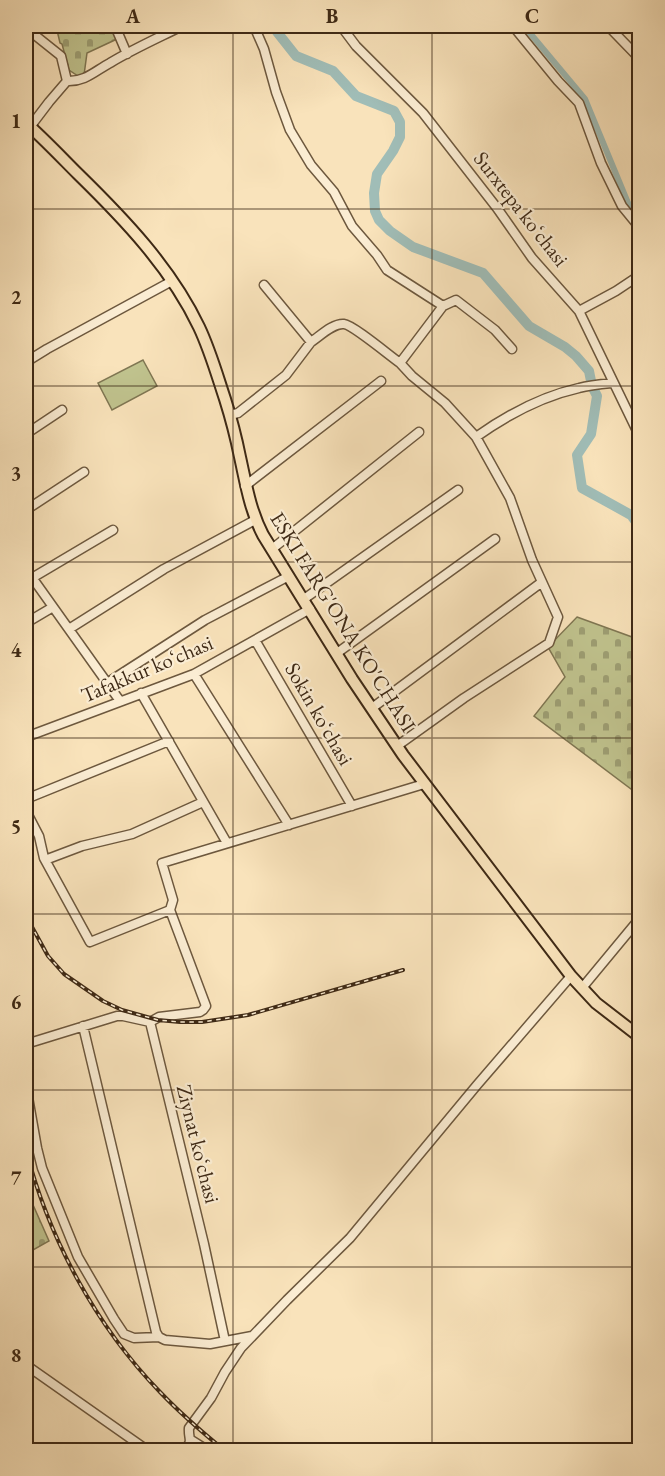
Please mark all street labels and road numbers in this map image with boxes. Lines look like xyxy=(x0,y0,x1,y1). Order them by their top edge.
street label: Surxtepa koʻchasi xyxy=(468,146,575,272)
street label: ESKI FARG'ONA KO'CHASI xyxy=(264,507,422,737)
street label: Tafakkur koʻchasi xyxy=(77,629,217,708)
street label: Sokin koʻchasi xyxy=(279,658,360,770)
street label: Ziynat koʻchasi xyxy=(171,1082,226,1206)

